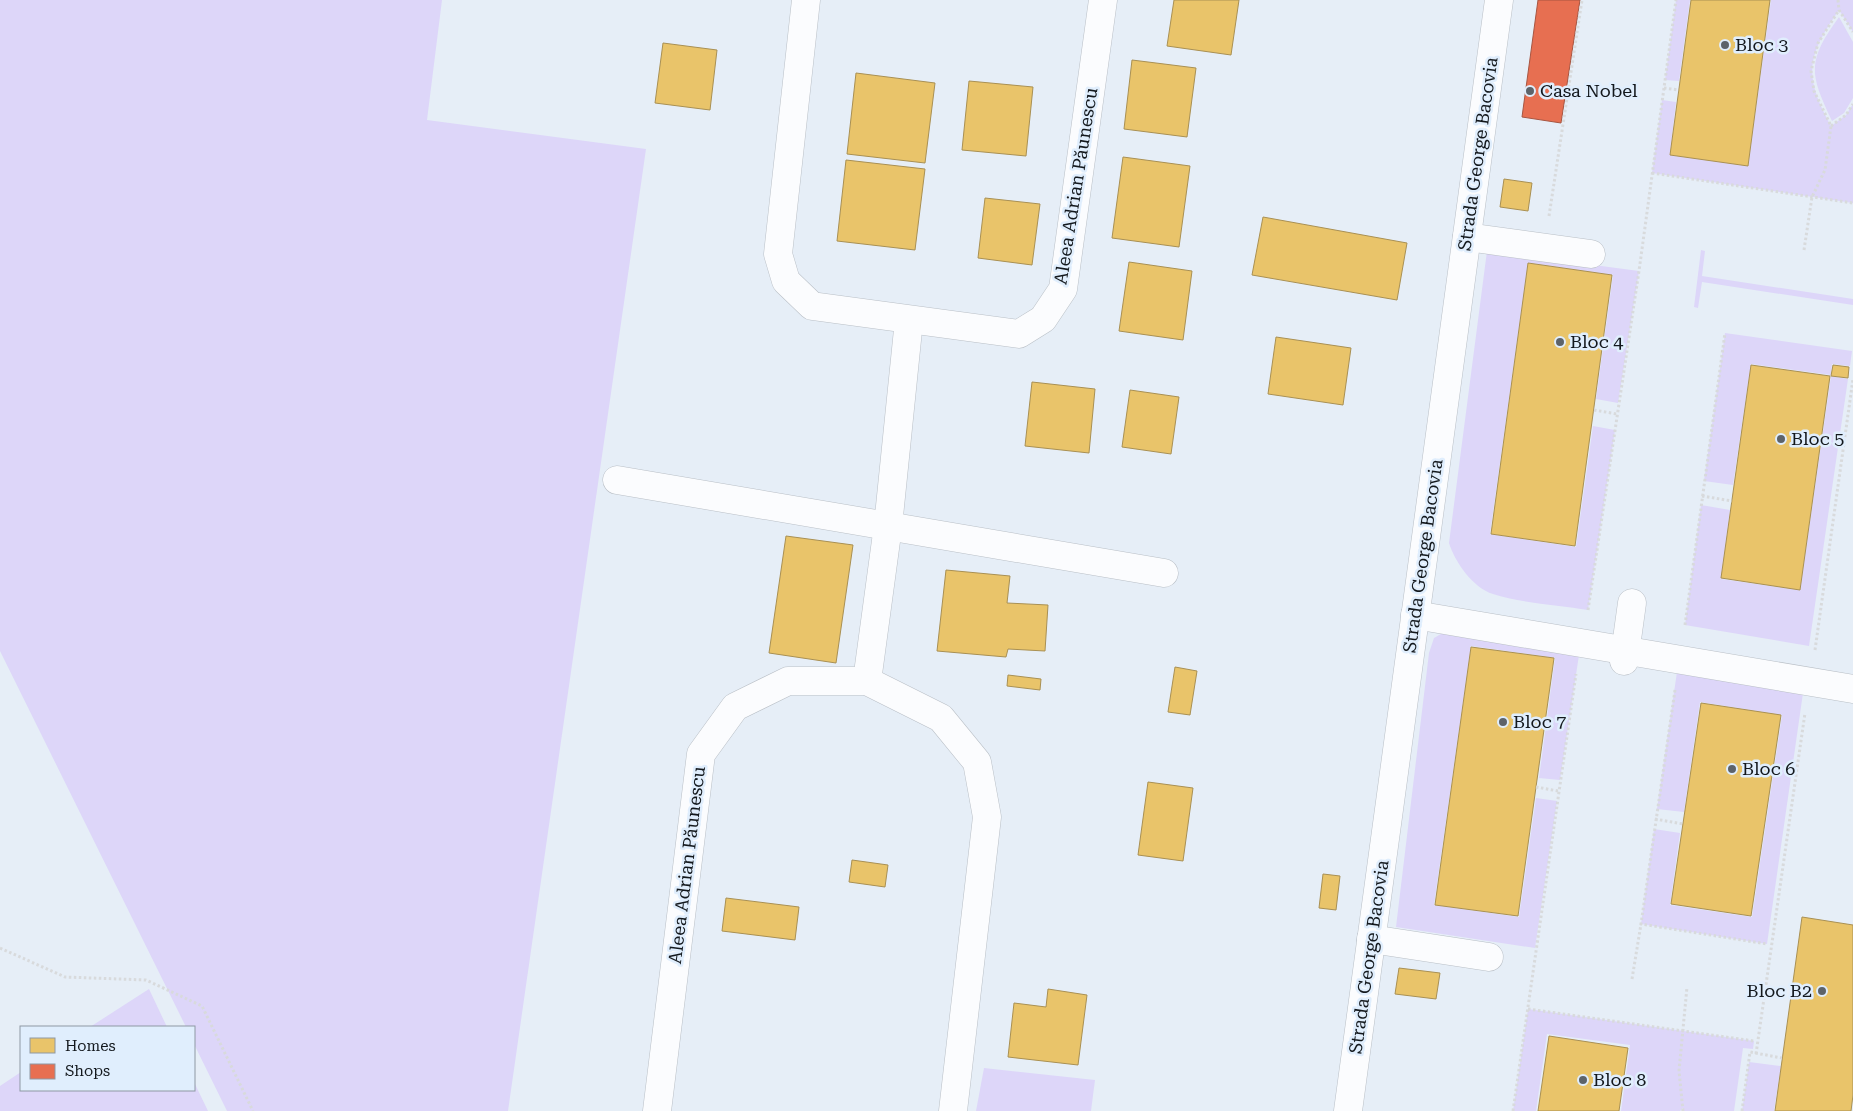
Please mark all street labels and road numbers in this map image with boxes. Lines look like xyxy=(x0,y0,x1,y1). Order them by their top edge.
street label: Strada George Bacovia xyxy=(1454,55,1502,252)
street label: Aleea Adrian Păunescu xyxy=(1050,86,1101,286)
street label: Strada George Bacovia xyxy=(1399,457,1447,654)
street label: Aleea Adrian Păunescu xyxy=(664,765,709,965)
street label: Strada George Bacovia xyxy=(1345,858,1393,1055)

